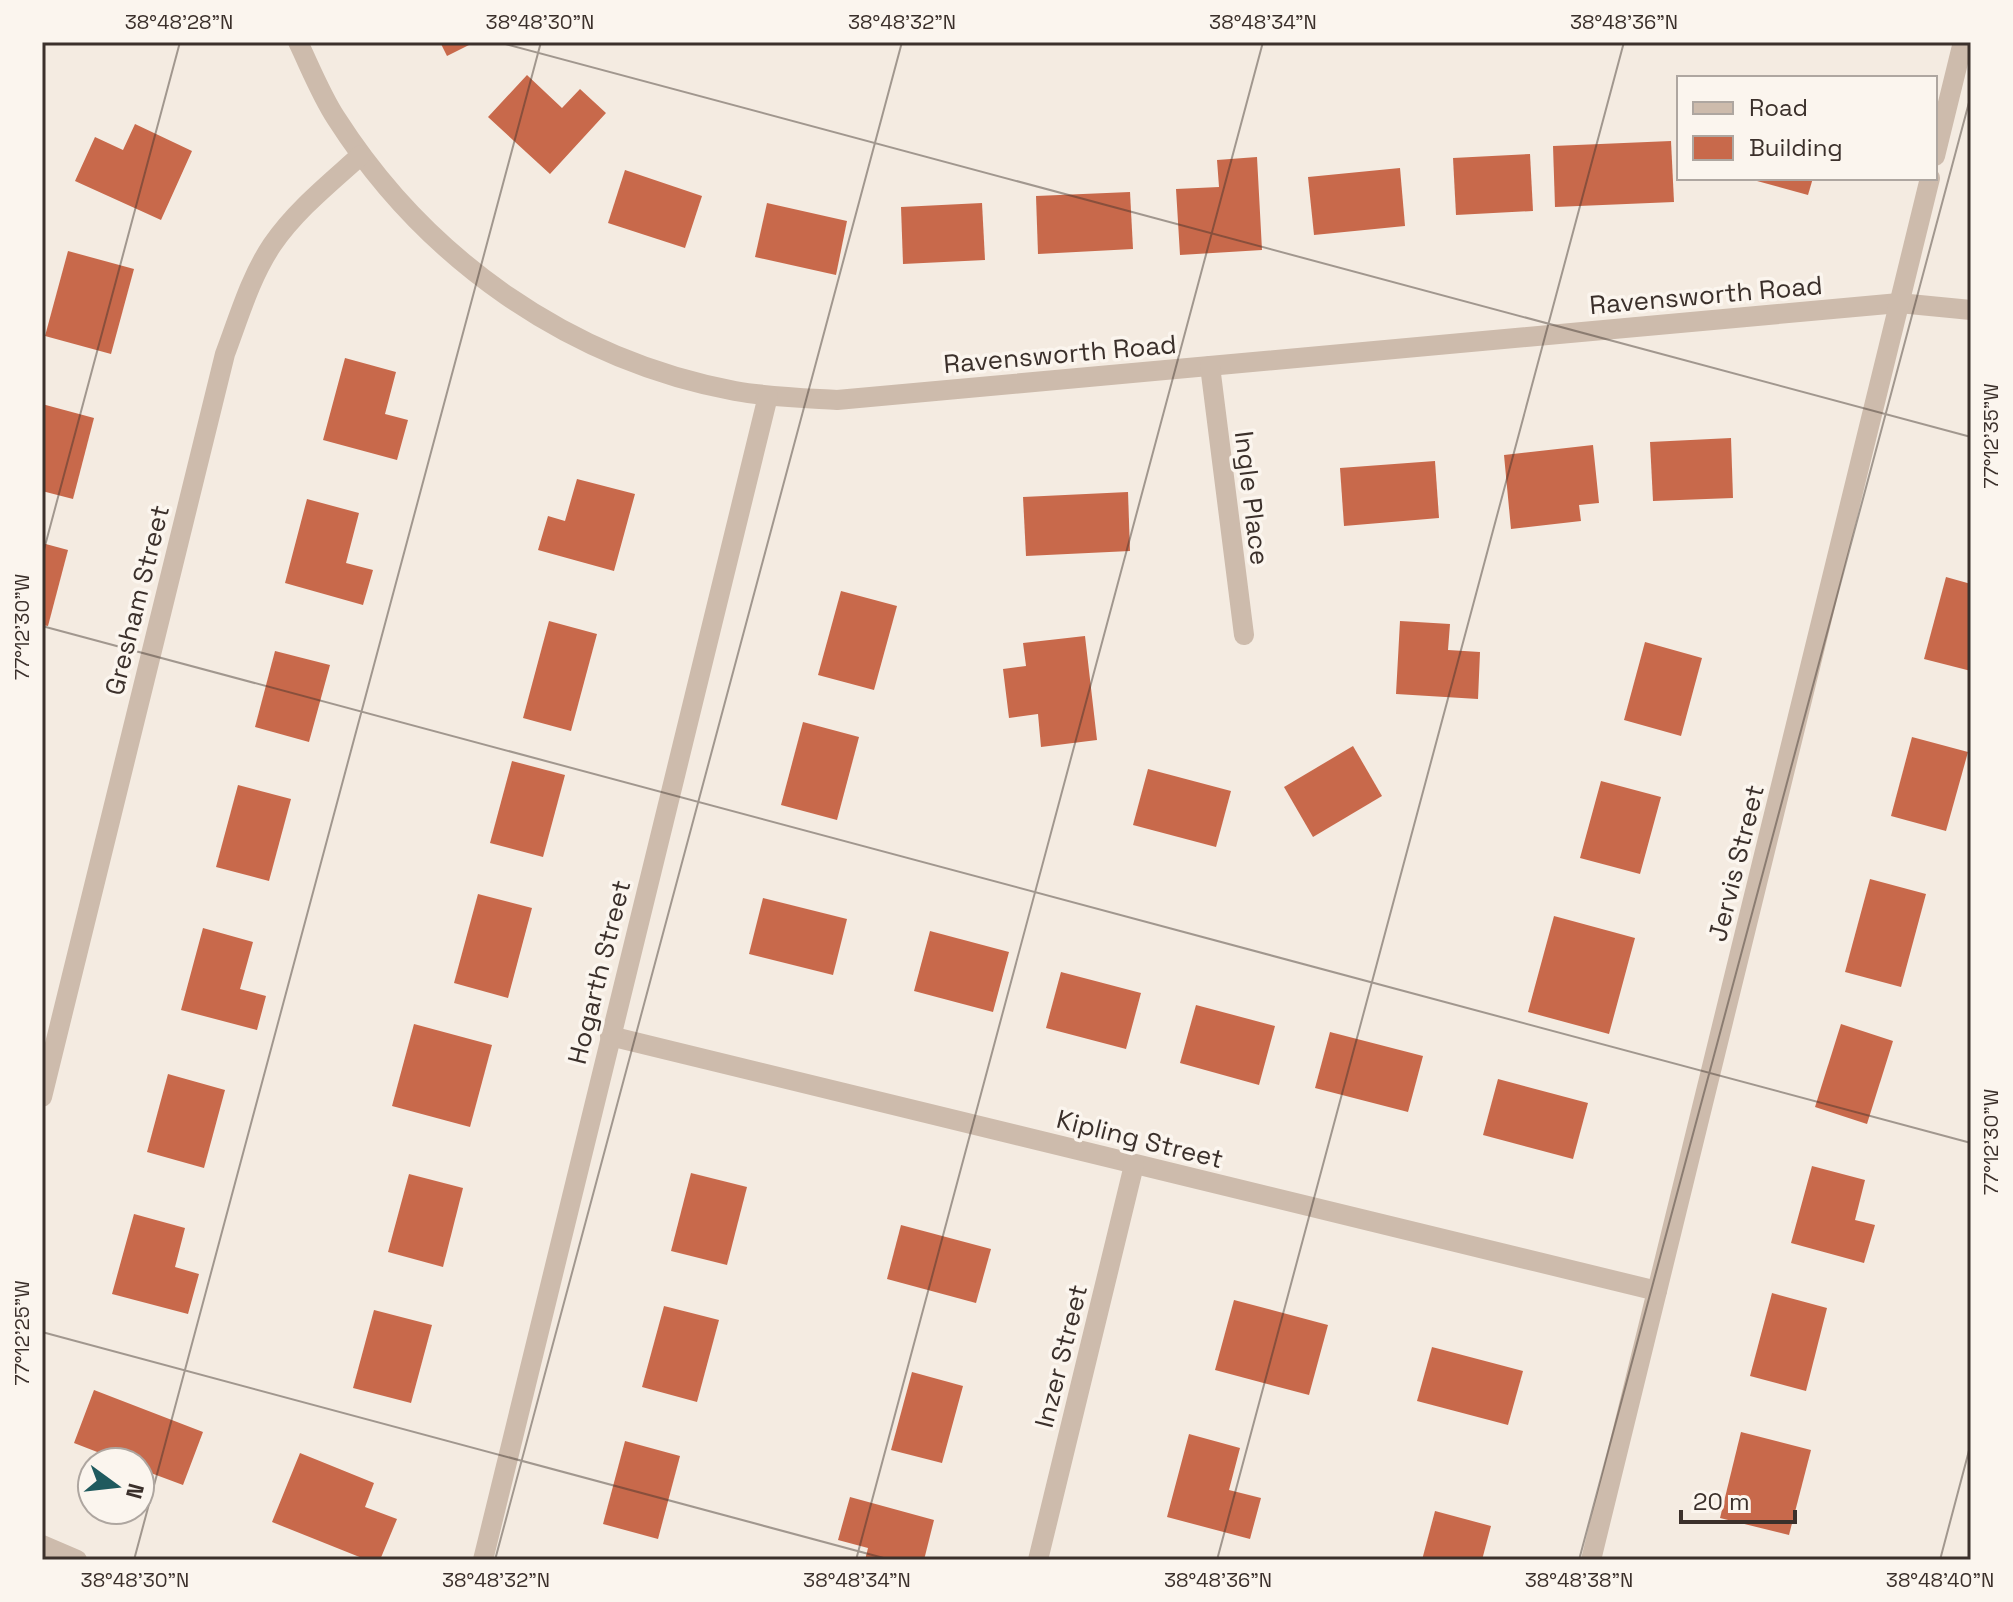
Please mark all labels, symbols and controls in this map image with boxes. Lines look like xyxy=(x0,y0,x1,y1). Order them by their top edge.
text: 38°48'28"N xyxy=(125,9,233,35)
text: 38°48'30"N xyxy=(486,9,594,35)
text: 38°48'32"N xyxy=(848,9,956,35)
text: 38°48'34"N xyxy=(1209,9,1317,35)
text: 38°48'36"N xyxy=(1570,9,1678,35)
legend xyxy=(1677,76,1937,180)
text: Road xyxy=(1749,92,1808,123)
text: Building xyxy=(1749,132,1843,163)
street label: Ravensworth Road xyxy=(1588,268,1824,322)
street label: Ravensworth Road xyxy=(942,327,1178,381)
text: 77°12'35"W xyxy=(1978,383,2004,489)
street label: Ingle Place xyxy=(1227,429,1277,567)
street label: Gresham Street xyxy=(97,501,177,699)
text: 77°12'30"W xyxy=(9,574,35,680)
street label: Jervis Street xyxy=(1700,781,1772,945)
street label: Hogarth Street xyxy=(560,876,638,1068)
text: 77°12'30"W xyxy=(1978,1089,2004,1195)
street label: Kipling Street xyxy=(1053,1102,1227,1176)
text: 77°12'25"W xyxy=(9,1280,35,1386)
street label: Inzer Street xyxy=(1027,1281,1095,1431)
north arrow xyxy=(76,1446,156,1526)
scale bar xyxy=(1681,1474,1795,1524)
text: N xyxy=(120,1480,151,1502)
text: 20 m xyxy=(1693,1486,1750,1517)
text: 38°48'30"N xyxy=(81,1567,189,1593)
text: 38°48'32"N xyxy=(442,1567,550,1593)
text: 38°48'34"N xyxy=(803,1567,911,1593)
text: 38°48'36"N xyxy=(1164,1567,1272,1593)
text: 38°48'38"N xyxy=(1525,1567,1633,1593)
text: 38°48'40"N xyxy=(1886,1567,1994,1593)

